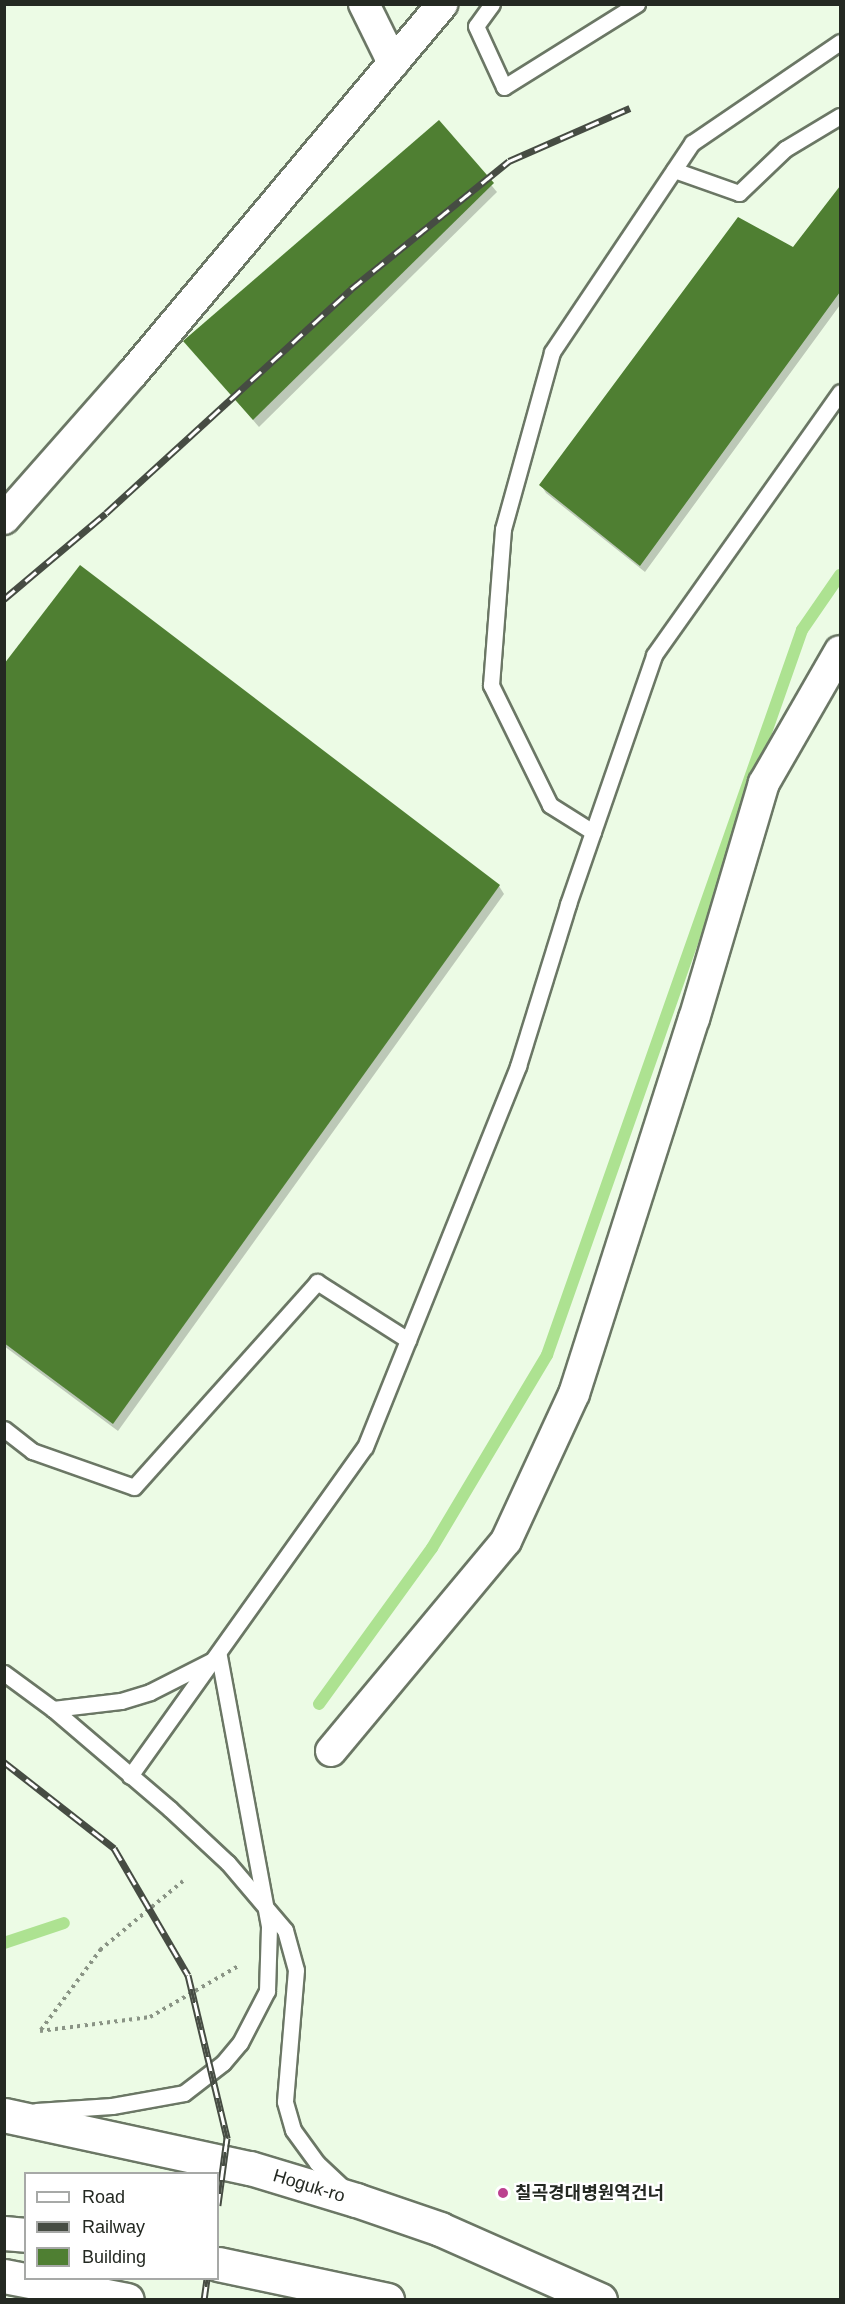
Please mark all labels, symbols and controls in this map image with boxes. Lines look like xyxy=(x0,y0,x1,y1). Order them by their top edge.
street label: Hoguk-ro xyxy=(270,2165,348,2207)
legend xyxy=(24,2172,219,2280)
place label: 칠곡경대병원역건너 xyxy=(515,2182,664,2204)
marker: 칠곡경대병원역건너 xyxy=(496,2186,510,2200)
text: Road xyxy=(82,2187,125,2207)
text: Railway xyxy=(82,2217,145,2237)
text: Building xyxy=(82,2247,146,2267)

